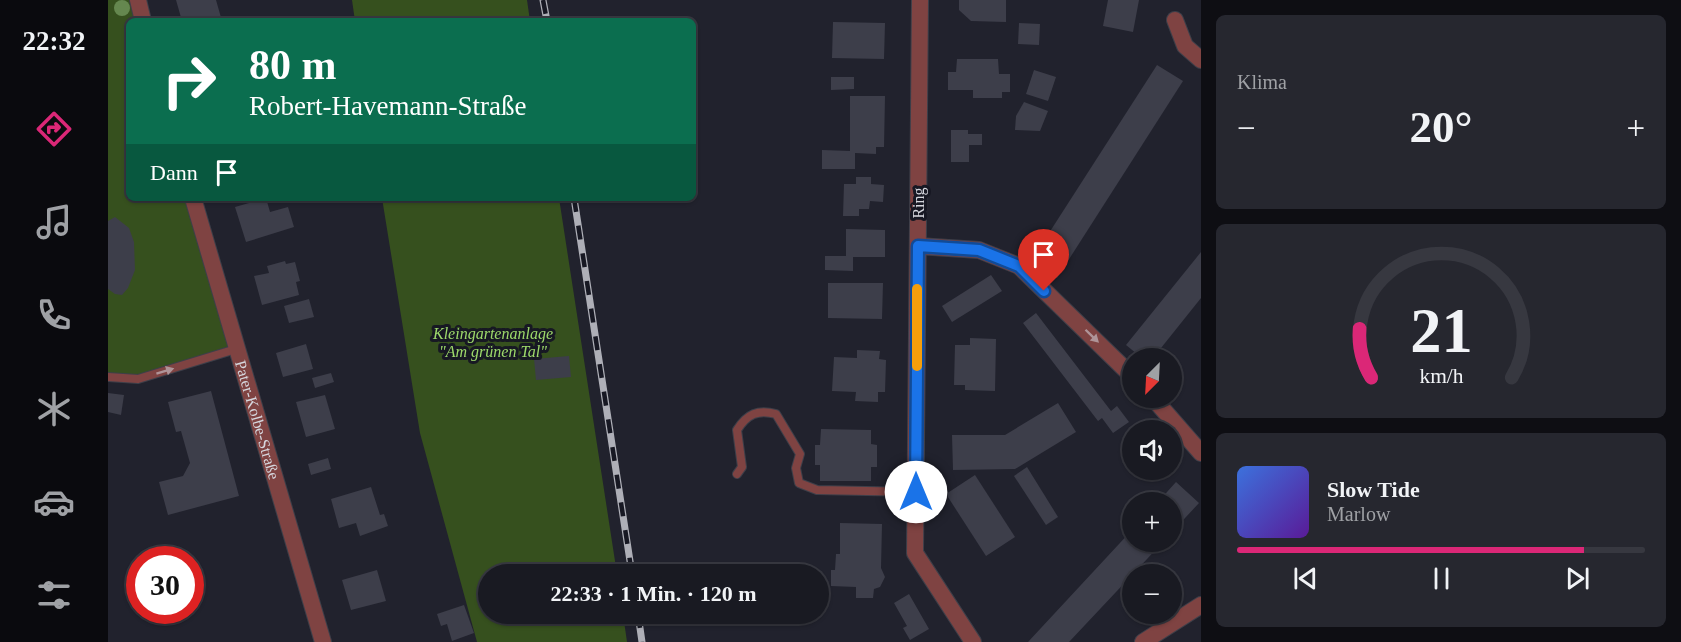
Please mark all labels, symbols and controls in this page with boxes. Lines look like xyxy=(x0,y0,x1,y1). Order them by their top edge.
text: 22:32 xyxy=(23,26,86,56)
icon: right xyxy=(150,42,228,120)
text: 80 m xyxy=(249,42,337,88)
text: Klima xyxy=(1237,71,1287,93)
text: Robert-Havemann-Straße xyxy=(249,91,526,121)
text: 20° xyxy=(1410,102,1473,152)
icon: directions xyxy=(33,108,75,150)
text: − xyxy=(1237,110,1256,146)
text: + xyxy=(1626,110,1645,146)
icon: arrive xyxy=(210,156,243,189)
text: Dann xyxy=(150,160,198,185)
street label: Ring xyxy=(910,187,928,219)
icon: music xyxy=(33,201,75,243)
pin xyxy=(1018,229,1069,291)
icon: arrive xyxy=(1027,238,1060,271)
icon: phone xyxy=(33,294,75,336)
text: 21 xyxy=(1410,296,1472,365)
park label: Kleingartenanlage "Am grünen Tal" xyxy=(432,325,553,361)
one-way arrow xyxy=(1084,329,1098,343)
north arrow xyxy=(1122,348,1182,408)
map controls xyxy=(1122,348,1182,624)
street label: Pater-Kolbe-Straße xyxy=(232,358,283,481)
text: km/h xyxy=(1419,364,1463,388)
one-way arrow xyxy=(156,366,174,375)
icon: climate xyxy=(33,388,75,430)
button: sound xyxy=(1122,420,1182,480)
position arrow xyxy=(884,460,948,524)
text: Slow Tide xyxy=(1327,477,1420,502)
icon: car xyxy=(33,481,75,523)
button: + xyxy=(1122,492,1182,552)
text: Marlow xyxy=(1327,503,1390,525)
speed limit sign: 30 xyxy=(126,546,204,624)
icon: previous xyxy=(1289,562,1322,595)
icon: pause xyxy=(1425,562,1458,595)
icon: next xyxy=(1561,562,1594,595)
button: − xyxy=(1122,564,1182,624)
icon: filters xyxy=(33,574,75,616)
text: 22:33 · 1 Min. · 120 m xyxy=(551,581,756,606)

